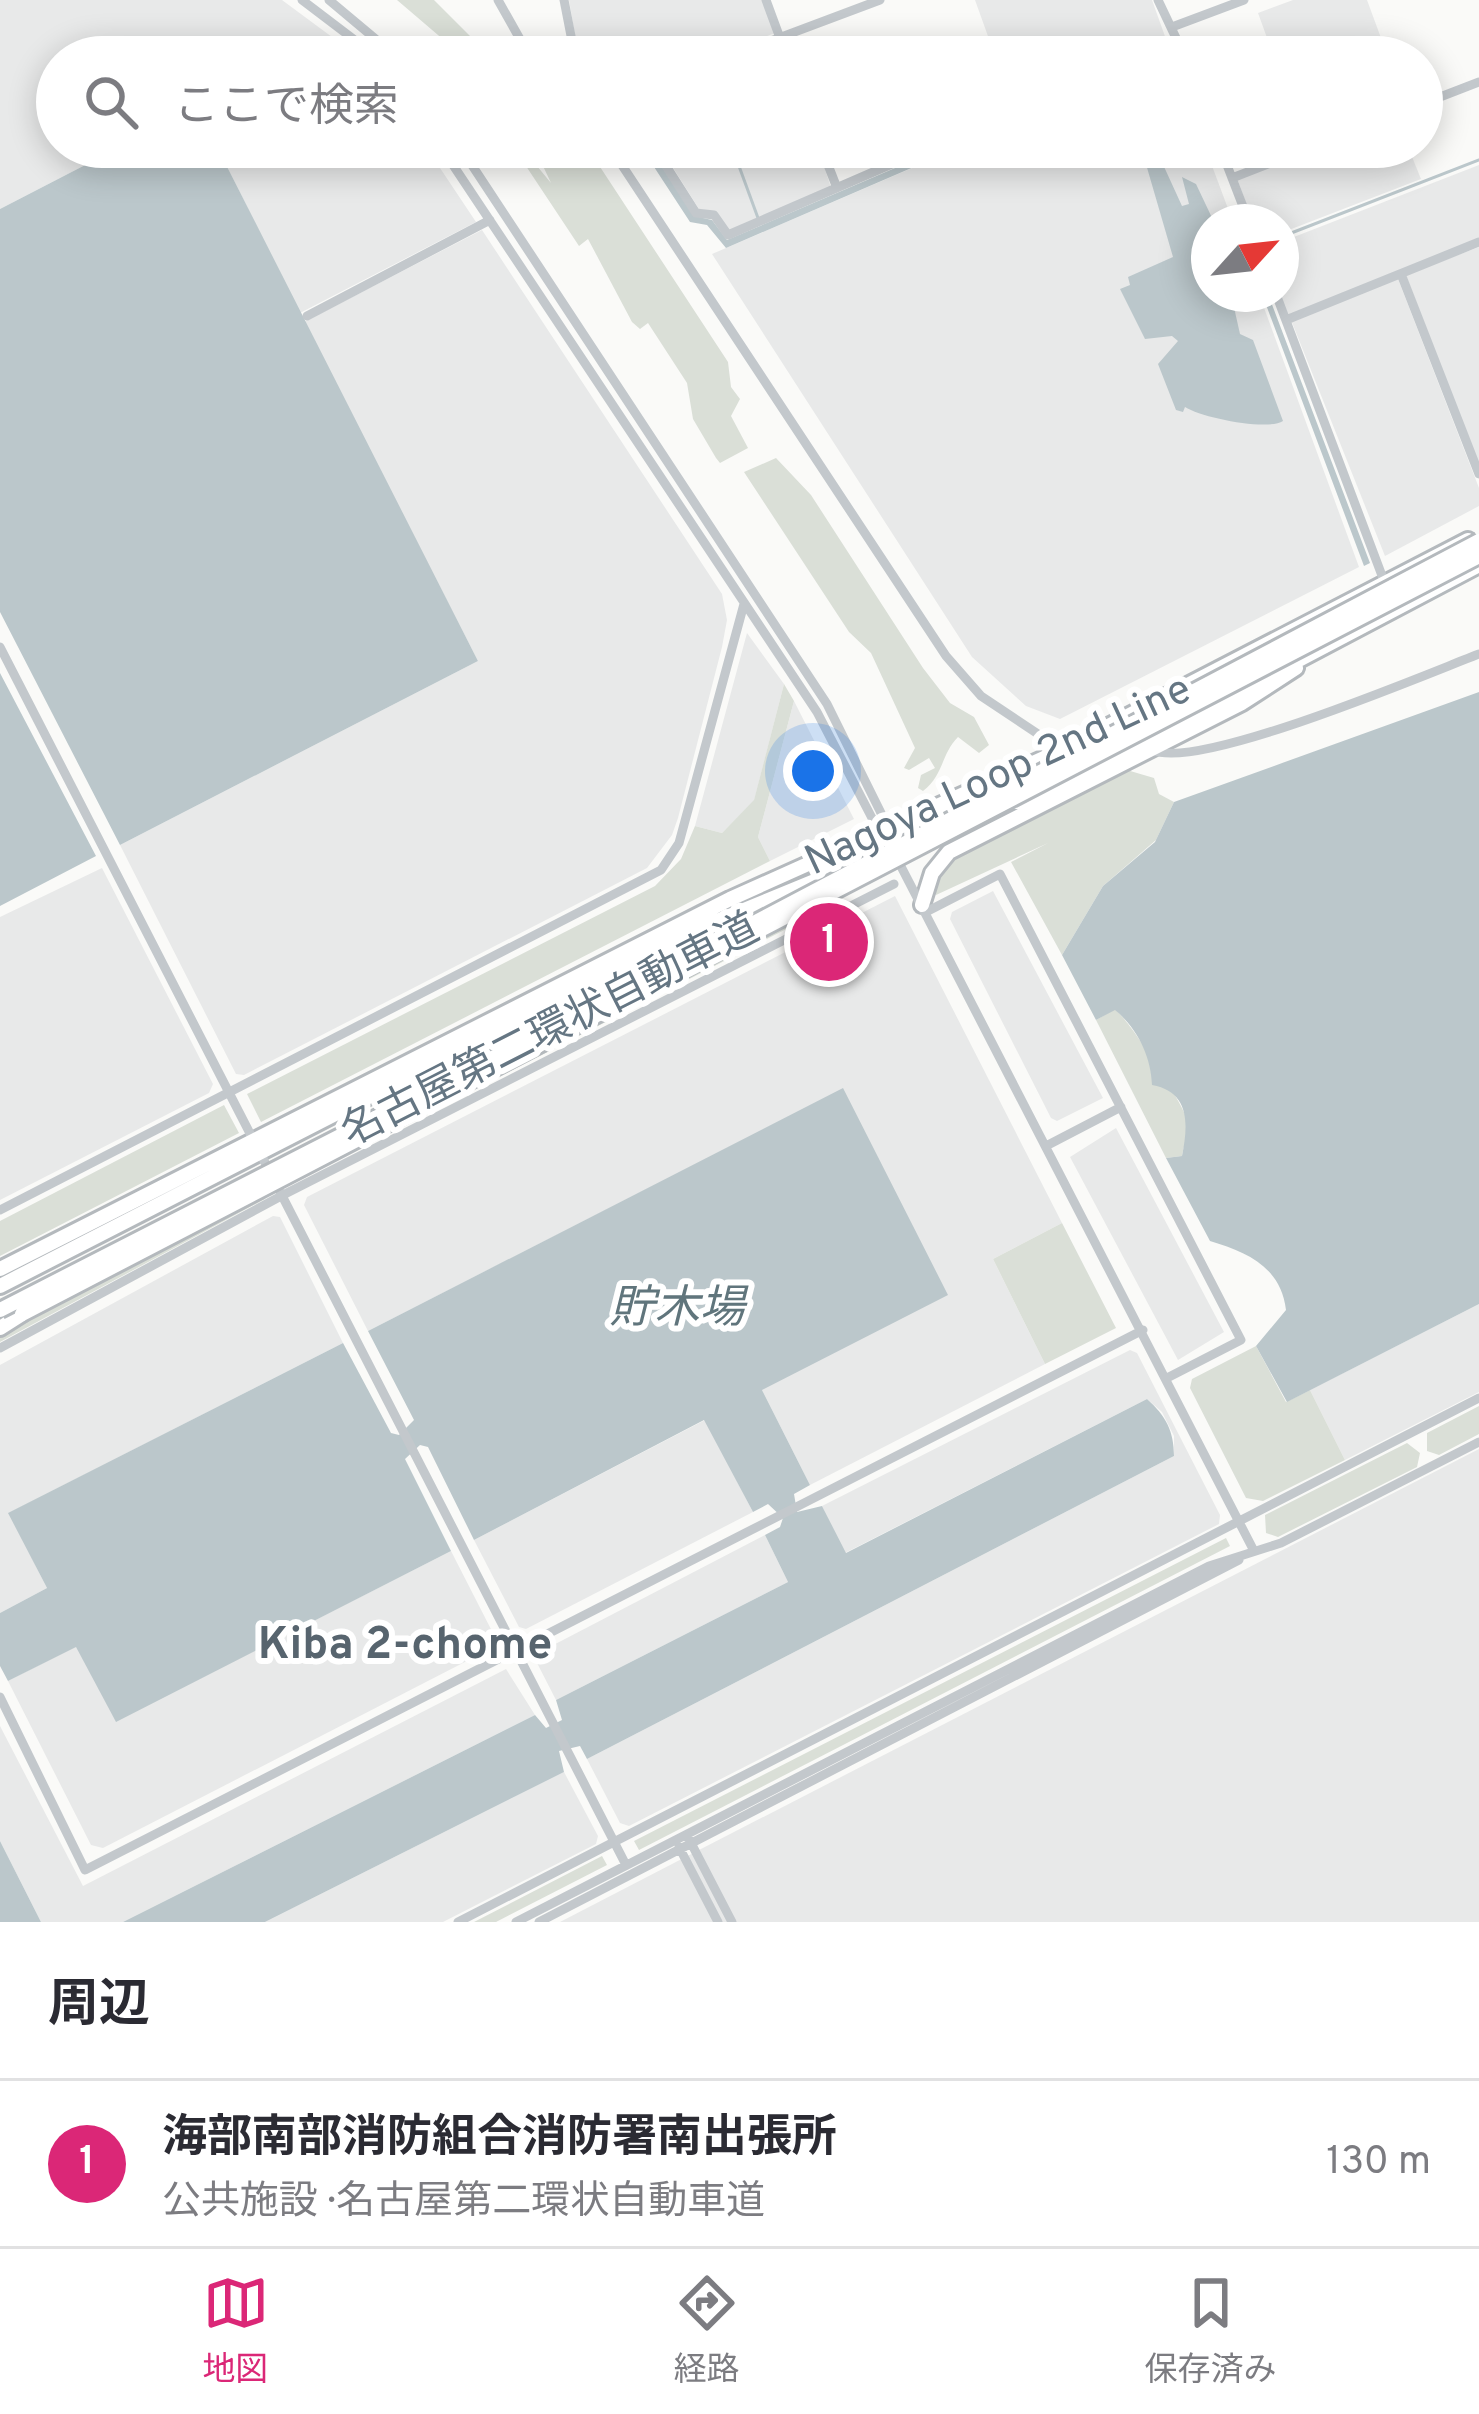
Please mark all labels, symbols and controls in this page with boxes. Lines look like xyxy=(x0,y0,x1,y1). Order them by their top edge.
search box xyxy=(36,36,1443,168)
icon: search xyxy=(78,69,144,135)
text: ここで検索 xyxy=(174,80,399,137)
north arrow xyxy=(1191,204,1299,312)
street label: Nagoya Loop 2nd Line xyxy=(797,664,1200,890)
your location xyxy=(783,741,843,801)
pin: 1 xyxy=(790,897,868,987)
street label: 名古屋第二環状自動車道 xyxy=(333,904,769,1160)
water label: 貯木場 xyxy=(609,1282,749,1339)
district label: Kiba 2-chome xyxy=(258,1618,552,1675)
text: 周辺 xyxy=(48,1975,150,2040)
text: 海部南部消防組合消防署南出張所 xyxy=(162,2111,837,2168)
text: 1 xyxy=(79,2139,95,2188)
text: 130 m xyxy=(1326,2139,1431,2188)
text: 公共施設 · 名古屋第二環状自動車道 xyxy=(162,2179,765,2228)
tab: 地図 xyxy=(203,2270,269,2393)
tab: 経路 xyxy=(674,2270,740,2393)
tab: 保存済み xyxy=(1145,2270,1277,2393)

